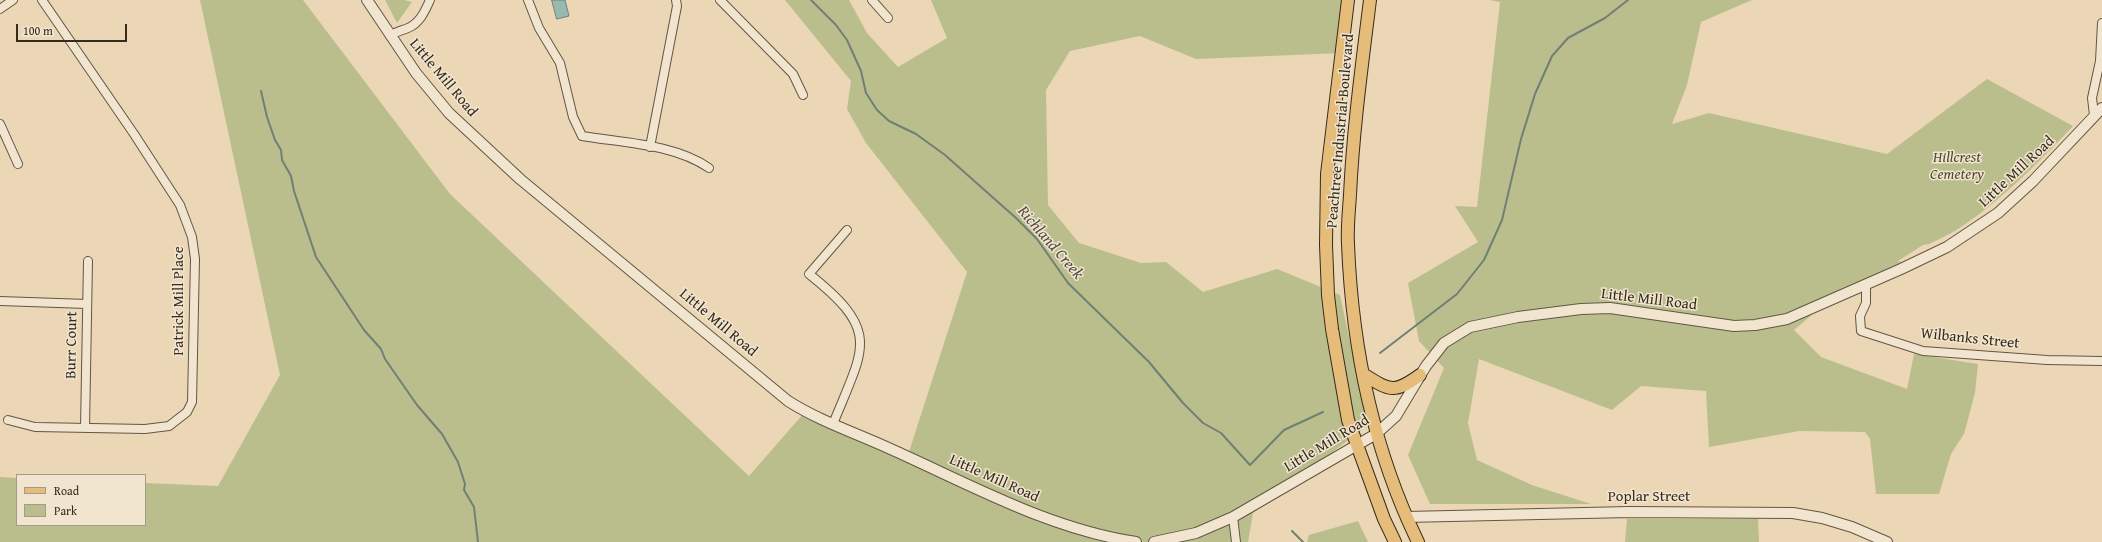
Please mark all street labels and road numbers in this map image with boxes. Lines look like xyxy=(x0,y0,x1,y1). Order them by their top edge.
street label: Peachtree Industrial Boulevard xyxy=(1324,33,1358,229)
street label: Little Mill Road xyxy=(405,35,481,121)
street label: Little Mill Road xyxy=(1976,133,2058,211)
street label: Patrick Mill Place xyxy=(170,246,188,356)
street label: Little Mill Road xyxy=(675,285,761,361)
street label: Little Mill Road xyxy=(1600,285,1698,315)
street label: Burr Court xyxy=(62,311,82,379)
street label: Wilbanks Street xyxy=(1920,325,2020,353)
street label: Little Mill Road xyxy=(1281,411,1373,477)
street label: Little Mill Road xyxy=(946,451,1042,507)
street label: Poplar Street xyxy=(1608,488,1690,506)

